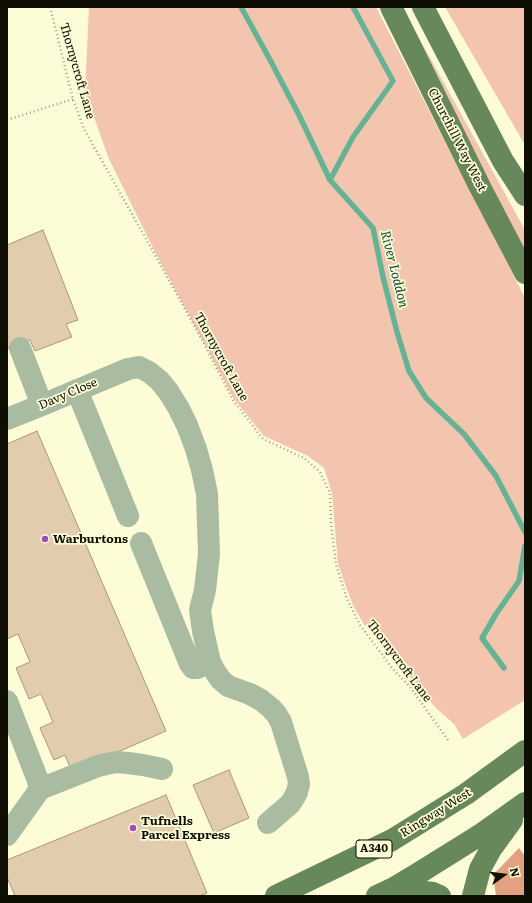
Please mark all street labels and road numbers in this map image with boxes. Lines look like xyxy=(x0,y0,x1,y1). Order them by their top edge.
street label: Thornycroft Lane xyxy=(56,21,98,121)
street label: Churchill Way West xyxy=(425,86,489,194)
street label: Thornycroft Lane xyxy=(191,310,251,404)
street label: Davy Close xyxy=(37,375,99,413)
street label: Thornycroft Lane xyxy=(363,617,435,705)
street label: Ringway West xyxy=(398,785,474,841)
road number: A340 xyxy=(356,840,392,858)

